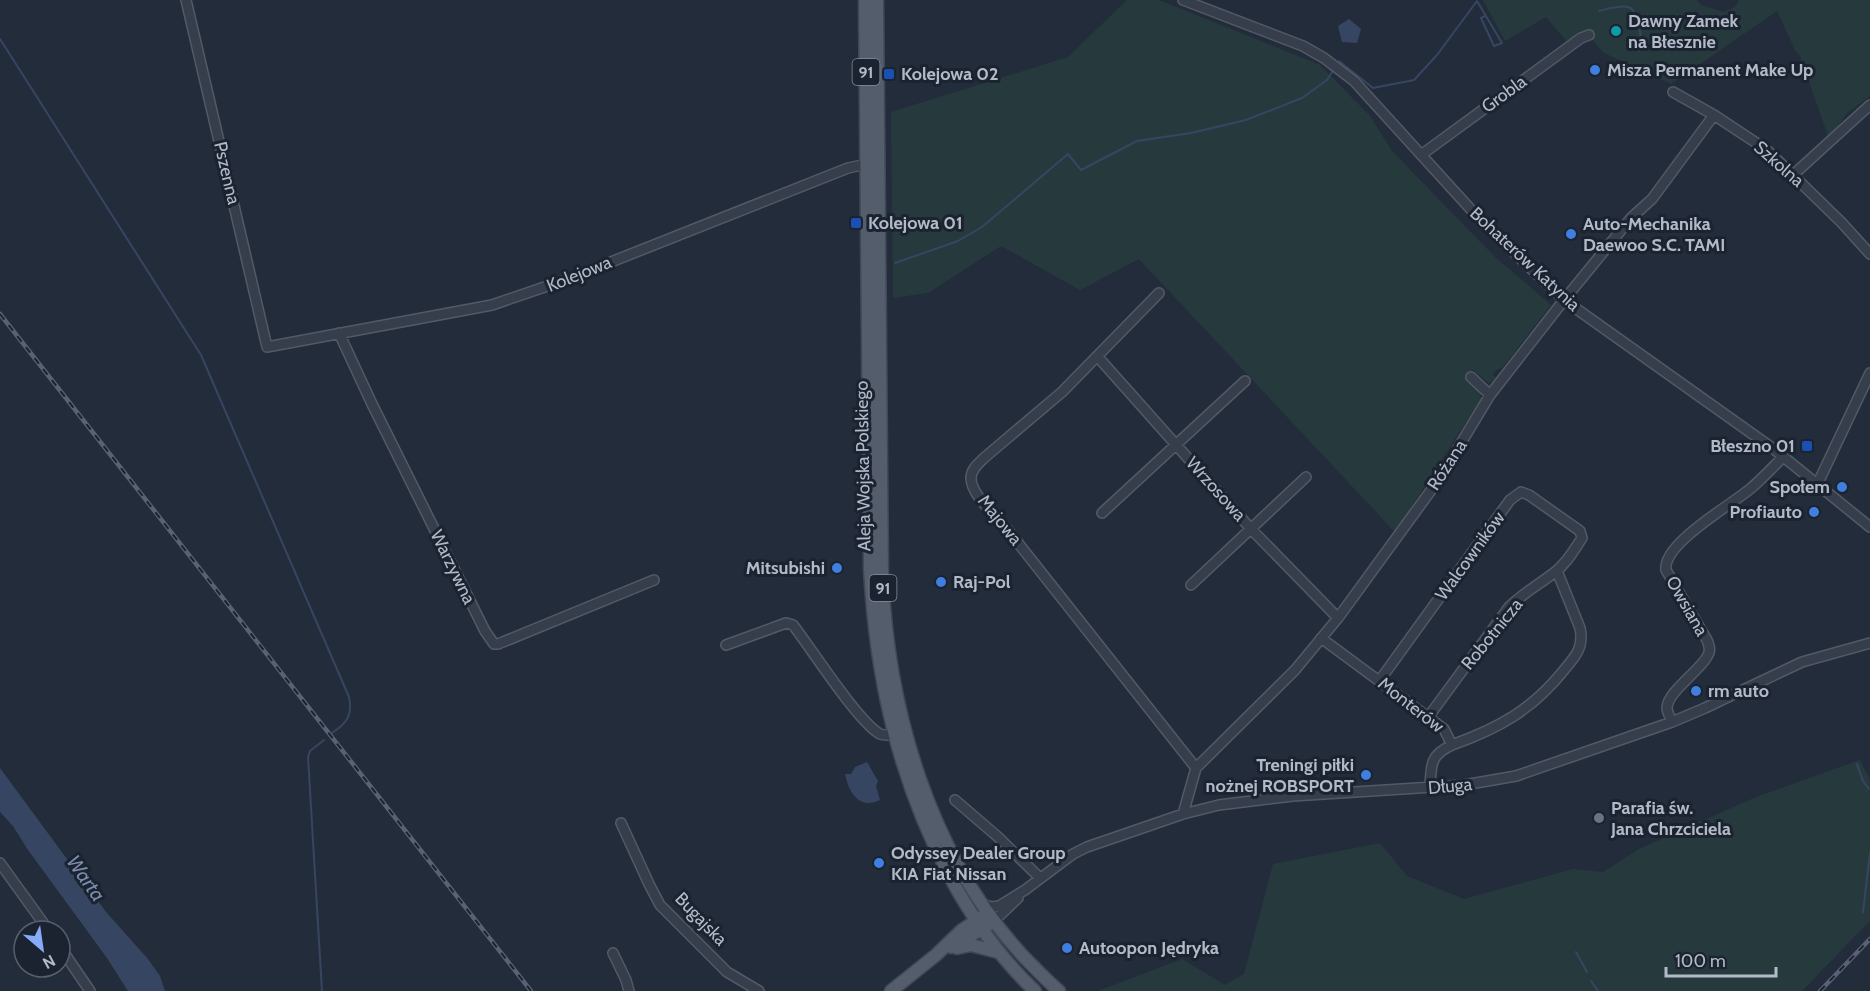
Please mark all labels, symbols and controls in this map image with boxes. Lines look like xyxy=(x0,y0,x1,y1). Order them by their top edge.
place label: Dawny Zamek na Błesznie xyxy=(1628,10,1739,53)
marker: Dawny Zamek na Błesznie xyxy=(1609,24,1623,38)
road number: 91 xyxy=(852,59,880,85)
place label: Misza Permanent Make Up xyxy=(1607,59,1813,81)
place label: Kolejowa 02 xyxy=(901,63,999,85)
marker: Misza Permanent Make Up xyxy=(1588,63,1602,77)
marker: Kolejowa 02 xyxy=(882,67,896,81)
street label: Grobla xyxy=(1477,70,1531,118)
street label: Szkolna xyxy=(1749,136,1809,192)
street label: Pszenna xyxy=(209,139,245,207)
street label: Bohaterów Katynia xyxy=(1465,202,1585,316)
place label: Kolejowa 01 xyxy=(868,212,963,234)
place label: Auto-Mechanika Daewoo S.C. TAMI xyxy=(1583,213,1725,256)
marker: Kolejowa 01 xyxy=(849,216,863,230)
marker: Auto-Mechanika Daewoo S.C. TAMI xyxy=(1564,227,1578,241)
street label: Kolejowa xyxy=(543,251,615,297)
street label: Aleja Wojska Polskiego xyxy=(851,380,875,551)
street label: Różana xyxy=(1422,435,1472,495)
place label: Błeszno 01 xyxy=(1710,435,1795,457)
marker: Błeszno 01 xyxy=(1800,439,1814,453)
street label: Wrzosowa xyxy=(1181,452,1251,526)
place label: Społem xyxy=(1770,476,1830,498)
marker: Społem xyxy=(1835,480,1849,494)
street label: Majowa xyxy=(973,490,1027,550)
place label: Profiauto xyxy=(1730,501,1802,523)
marker: Profiauto xyxy=(1807,505,1821,519)
street label: Walcowników xyxy=(1430,507,1510,605)
street label: Warzywna xyxy=(426,526,481,608)
place label: Mitsubishi xyxy=(746,557,825,579)
marker: Mitsubishi xyxy=(830,561,844,575)
place label: Raj-Pol xyxy=(953,571,1011,593)
street label: Owsiana xyxy=(1661,572,1713,640)
road number: 91 xyxy=(870,575,896,601)
marker: Raj-Pol xyxy=(934,575,948,589)
street label: Robotnicza xyxy=(1457,594,1528,674)
street label: Monterów xyxy=(1374,672,1448,738)
place label: rm auto xyxy=(1708,680,1769,702)
marker: rm auto xyxy=(1689,684,1703,698)
place label: Treningi piłki nożnej ROBSPORT xyxy=(1206,754,1354,797)
marker: Treningi piłki nożnej ROBSPORT xyxy=(1359,768,1373,782)
street label: Długa xyxy=(1427,773,1473,799)
place label: Parafia św. Jana Chrzciciela xyxy=(1610,797,1731,840)
marker: Parafia św. Jana Chrzciciela xyxy=(1592,811,1606,825)
place label: Odyssey Dealer Group KIA Fiat Nissan xyxy=(891,842,1066,885)
water label: Warta xyxy=(62,850,110,906)
marker: Odyssey Dealer Group KIA Fiat Nissan xyxy=(872,856,886,870)
street label: Bugajska xyxy=(670,888,732,950)
north arrow xyxy=(12,919,72,979)
place label: Autoopon Jędryka xyxy=(1079,937,1219,959)
scale bar xyxy=(1666,940,1776,978)
marker: Autoopon Jędryka xyxy=(1060,941,1074,955)
text: 100 m xyxy=(1675,950,1726,972)
text: N xyxy=(39,951,59,973)

